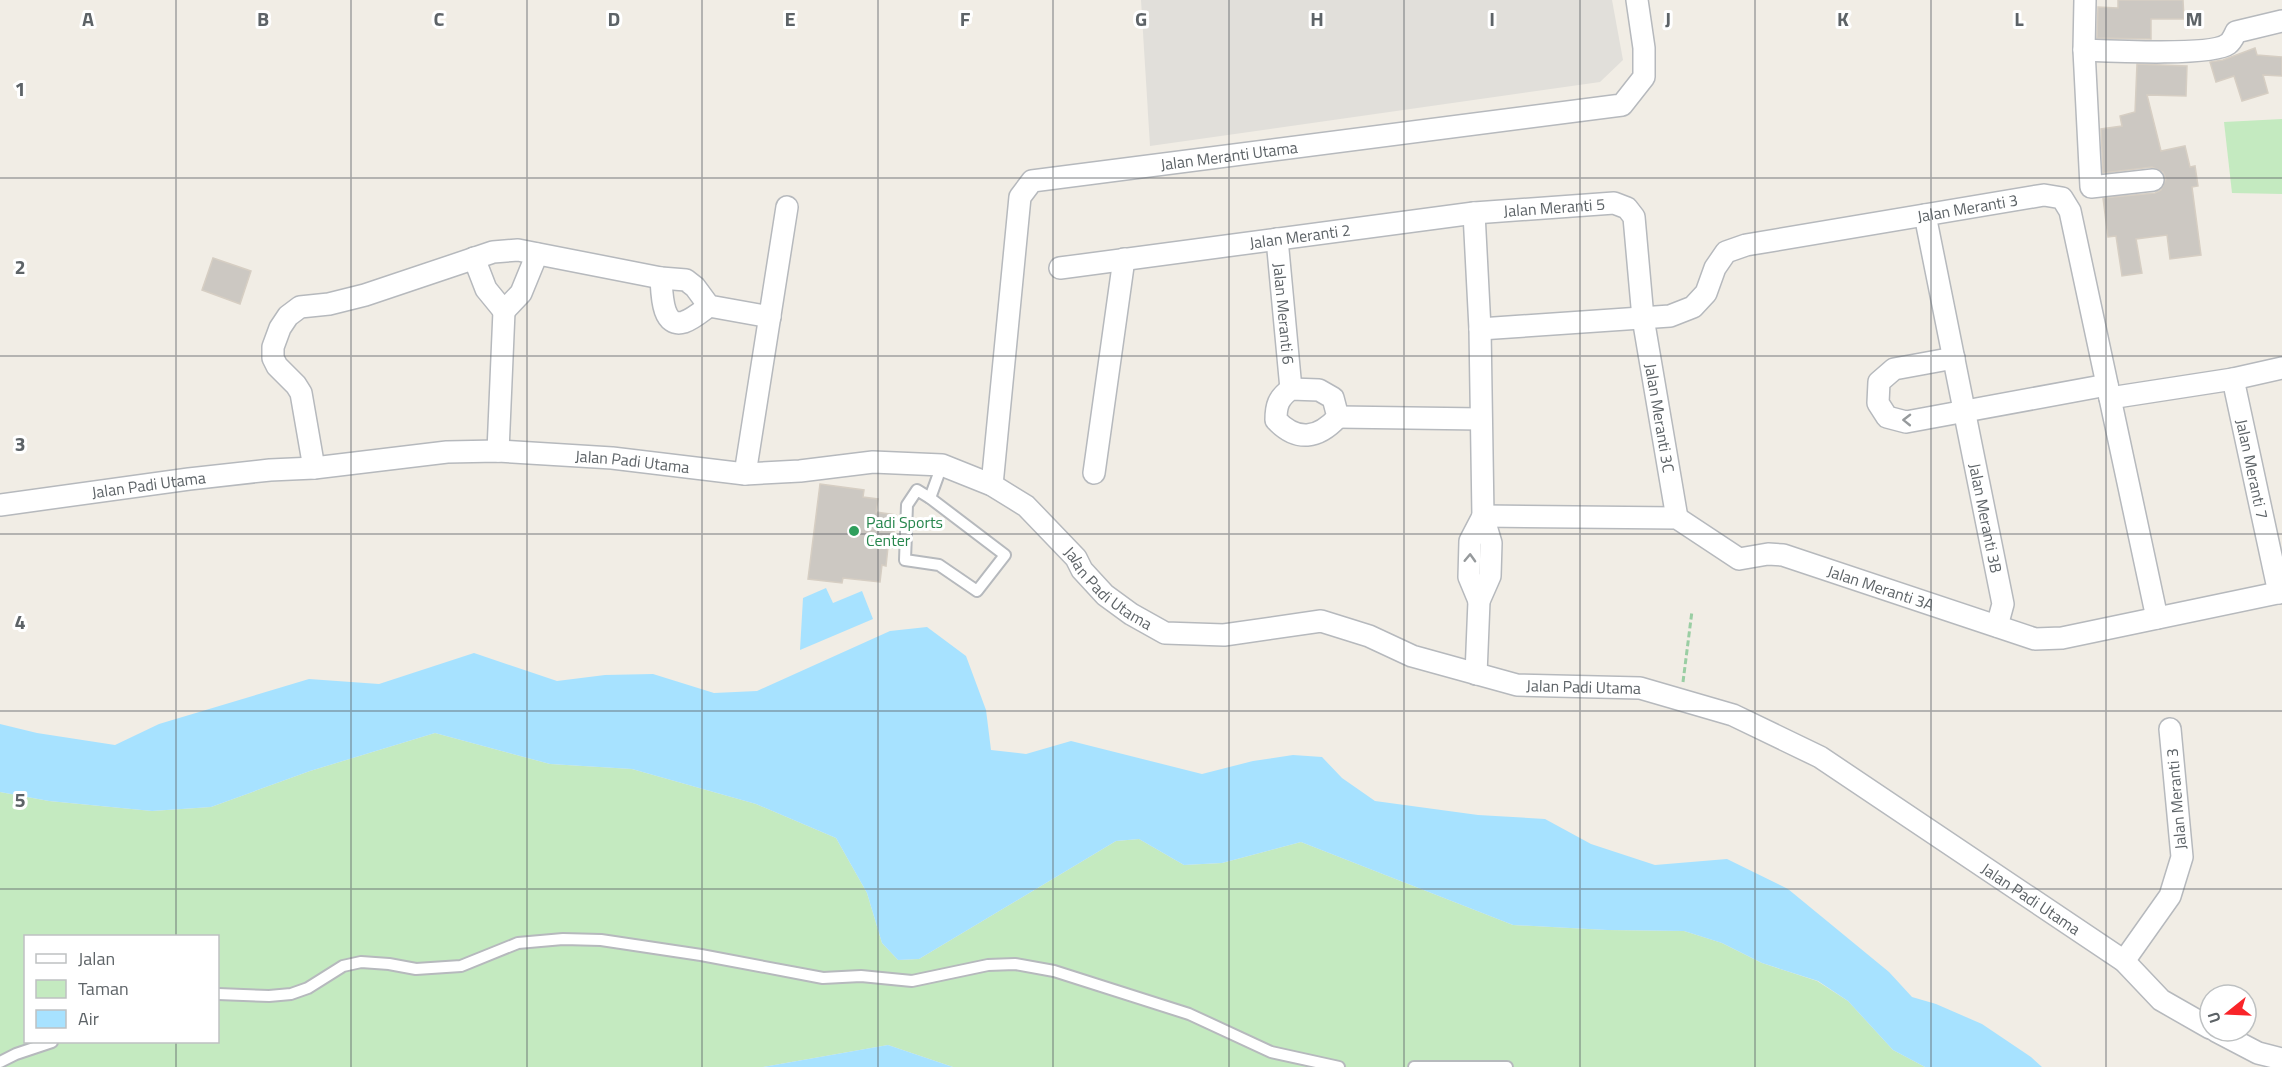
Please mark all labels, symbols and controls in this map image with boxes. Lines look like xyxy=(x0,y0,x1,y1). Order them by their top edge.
text: A xyxy=(82,3,94,34)
text: B xyxy=(257,3,269,34)
text: C xyxy=(434,3,445,34)
text: D xyxy=(608,3,620,34)
text: E xyxy=(784,3,796,34)
text: F xyxy=(960,3,971,34)
text: G xyxy=(1135,3,1147,34)
text: H xyxy=(1310,3,1324,34)
text: I xyxy=(1489,3,1495,34)
text: J xyxy=(1665,3,1671,34)
text: K xyxy=(1837,3,1849,34)
text: L xyxy=(2014,3,2024,34)
text: M xyxy=(2185,3,2203,34)
text: 1 xyxy=(14,73,26,104)
street label: Jalan Meranti Utama xyxy=(1159,135,1299,176)
street label: Jalan Meranti 3 xyxy=(1915,188,2020,228)
street label: Jalan Meranti 5 xyxy=(1503,192,1606,223)
street label: Jalan Meranti 2 xyxy=(1248,218,1352,255)
text: 2 xyxy=(14,251,26,282)
street label: Jalan Meranti 6 xyxy=(1267,262,1301,365)
street label: Jalan Meranti 3C xyxy=(1639,361,1681,475)
one-way arrow xyxy=(1902,414,1911,426)
street label: Jalan Meranti 7 xyxy=(2230,417,2275,521)
text: 3 xyxy=(14,428,26,459)
street label: Jalan Padi Utama xyxy=(574,444,691,479)
street label: Jalan Meranti 3B xyxy=(1963,461,2009,575)
street label: Jalan Padi Utama xyxy=(90,465,207,504)
place label: Padi Sports Center xyxy=(866,510,943,552)
marker: Padi Sports Center xyxy=(847,524,861,538)
street label: Jalan Padi Utama xyxy=(1059,541,1157,636)
one-way arrow xyxy=(1463,553,1476,562)
street label: Jalan Meranti 3A xyxy=(1824,559,1938,617)
text: 4 xyxy=(14,606,26,637)
street label: Jalan Padi Utama xyxy=(1526,673,1641,700)
street label: Jalan Meranti 3 xyxy=(2160,747,2192,851)
text: 5 xyxy=(14,784,26,815)
street label: Jalan Padi Utama xyxy=(1977,857,2085,941)
legend xyxy=(24,935,219,1043)
text: Jalan xyxy=(78,945,115,972)
text: Taman xyxy=(78,975,129,1002)
north arrow xyxy=(2198,983,2258,1043)
text: Air xyxy=(78,1005,99,1032)
text: U xyxy=(2201,1009,2227,1026)

